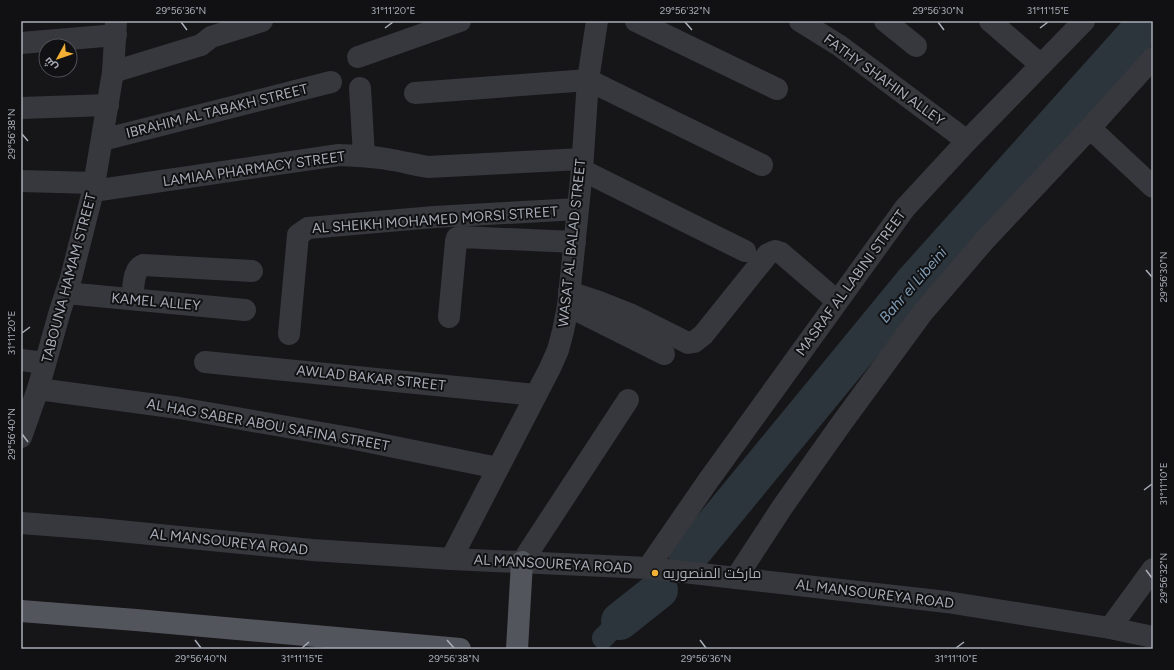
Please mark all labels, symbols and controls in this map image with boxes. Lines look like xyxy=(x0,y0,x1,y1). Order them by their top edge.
text: 29°56'36"N xyxy=(156,4,206,17)
text: 31°11'20"E xyxy=(371,4,415,17)
text: 29°56'32"N xyxy=(660,4,710,17)
text: 29°56'30"N xyxy=(912,4,964,17)
text: 31°11'15"E xyxy=(1027,4,1069,17)
street label: FATHY SHAHIN ALLEY xyxy=(820,30,948,130)
north arrow xyxy=(38,38,78,78)
text: ش xyxy=(41,55,60,74)
street label: IBRAHIM AL TABAKH STREET xyxy=(124,80,310,142)
text: 29°56'38"N xyxy=(5,109,18,159)
street label: LAMIAA PHARMACY STREET xyxy=(162,148,347,190)
street label: WASAT AL BALAD STREET xyxy=(555,158,589,328)
street label: TABOUNA HAMAM STREET xyxy=(38,191,100,365)
street label: AL SHEIKH MOHAMED MORSI STREET xyxy=(311,203,559,237)
street label: MASRAF AL LABINI STREET xyxy=(792,207,910,359)
water label: Bahr el Libeini xyxy=(875,243,951,326)
text: 29°56'30"N xyxy=(1157,251,1170,303)
street label: KAMEL ALLEY xyxy=(111,290,202,314)
text: 31°11'20"E xyxy=(5,311,18,355)
street label: AWLAD BAKAR STREET xyxy=(296,362,447,394)
street label: AL HAG SABER ABOU SAFINA STREET xyxy=(145,395,391,455)
text: 29°56'40"N xyxy=(5,408,18,460)
text: 31°11'10"E xyxy=(1157,462,1170,506)
street label: AL MANSOUREYA ROAD xyxy=(149,525,309,559)
street label: AL MANSOUREYA ROAD xyxy=(473,551,633,577)
text: 29°56'32"N xyxy=(1157,553,1170,603)
place label: ماركت المنصوريه xyxy=(663,565,761,582)
marker: ماركت المنصوريه xyxy=(650,568,660,578)
street label: AL MANSOUREYA ROAD xyxy=(795,576,955,612)
text: 29°56'40"N xyxy=(175,652,227,665)
text: 31°11'15"E xyxy=(281,652,323,665)
text: 29°56'38"N xyxy=(429,652,479,665)
text: 29°56'36"N xyxy=(681,652,731,665)
text: 31°11'10"E xyxy=(934,652,978,665)

